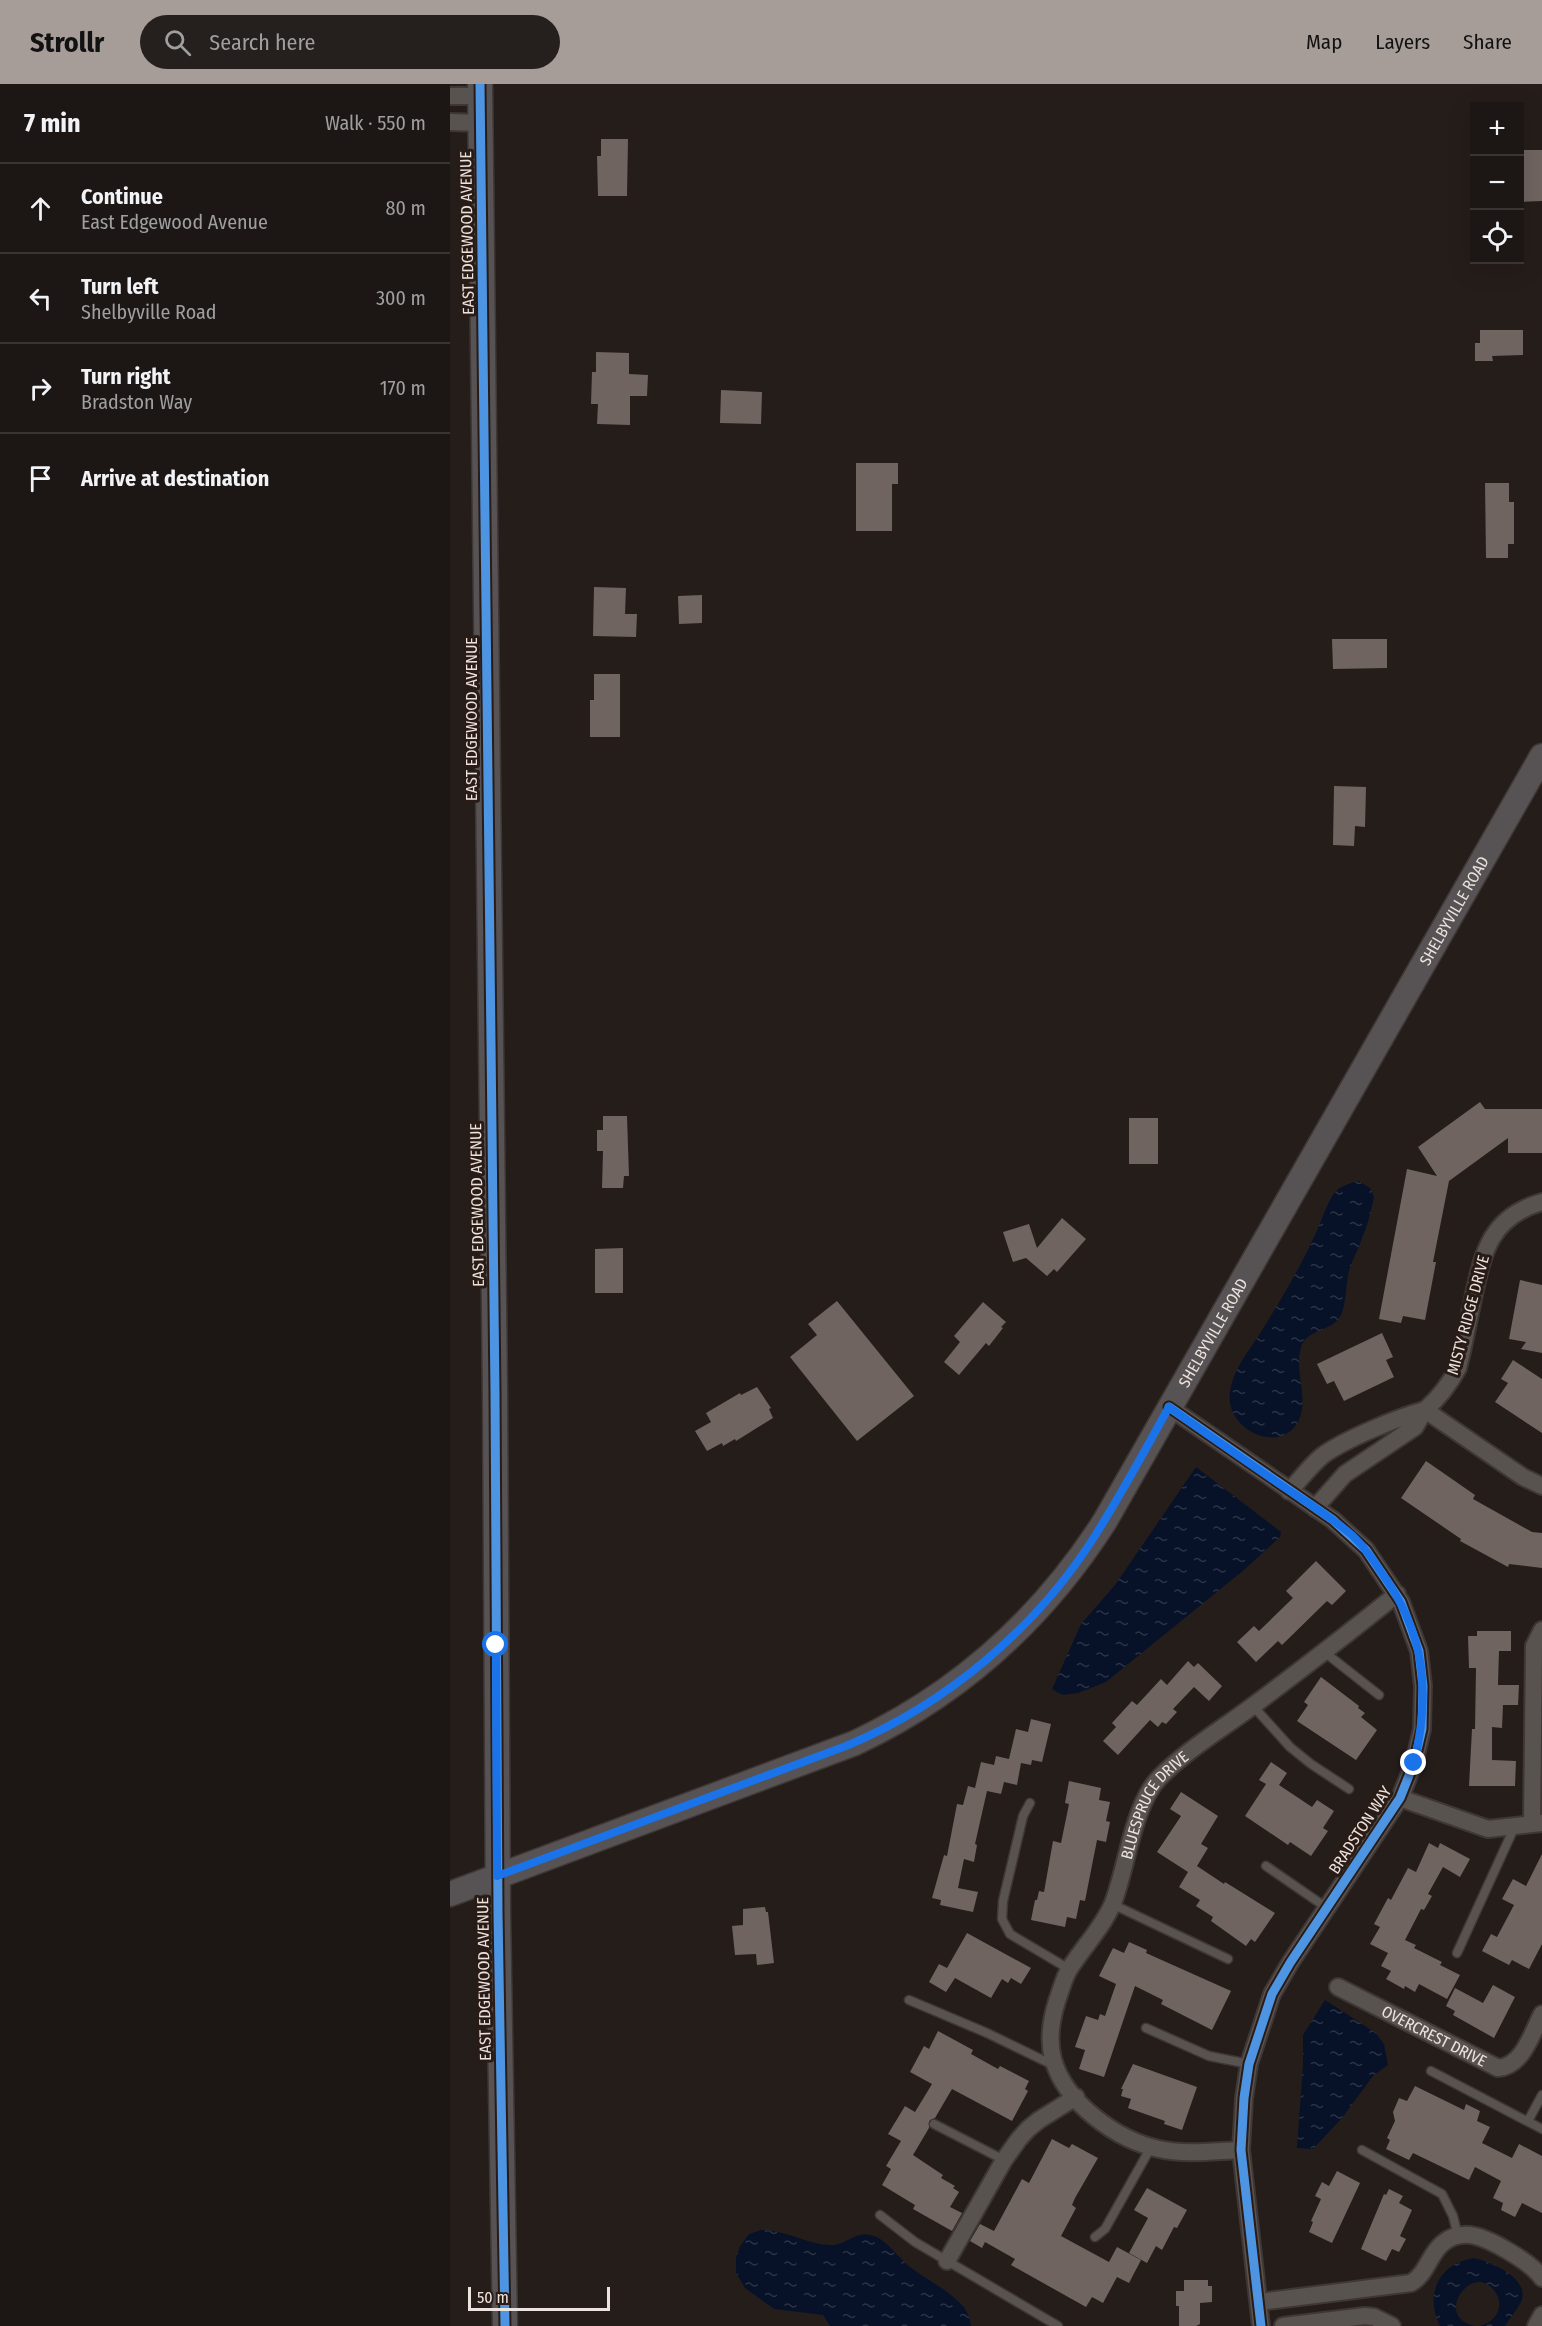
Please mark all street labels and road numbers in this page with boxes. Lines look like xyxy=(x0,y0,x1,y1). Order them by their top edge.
street label: EAST EDGEWOOD AVENUE xyxy=(456,151,478,315)
street label: EAST EDGEWOOD AVENUE xyxy=(462,637,481,801)
street label: SHELBYVILLE ROAD xyxy=(1415,853,1492,969)
street label: EAST EDGEWOOD AVENUE xyxy=(466,1123,488,1287)
street label: MISTY RIDGE DRIVE xyxy=(1443,1253,1493,1377)
street label: SHELBYVILLE ROAD xyxy=(1174,1275,1251,1391)
street label: BLUESPRUCE DRIVE xyxy=(1117,1747,1192,1861)
street label: BRADSTON WAY xyxy=(1325,1783,1395,1877)
street label: EAST EDGEWOOD AVENUE xyxy=(473,1897,495,2061)
street label: OVERCREST DRIVE xyxy=(1379,2001,1490,2070)

